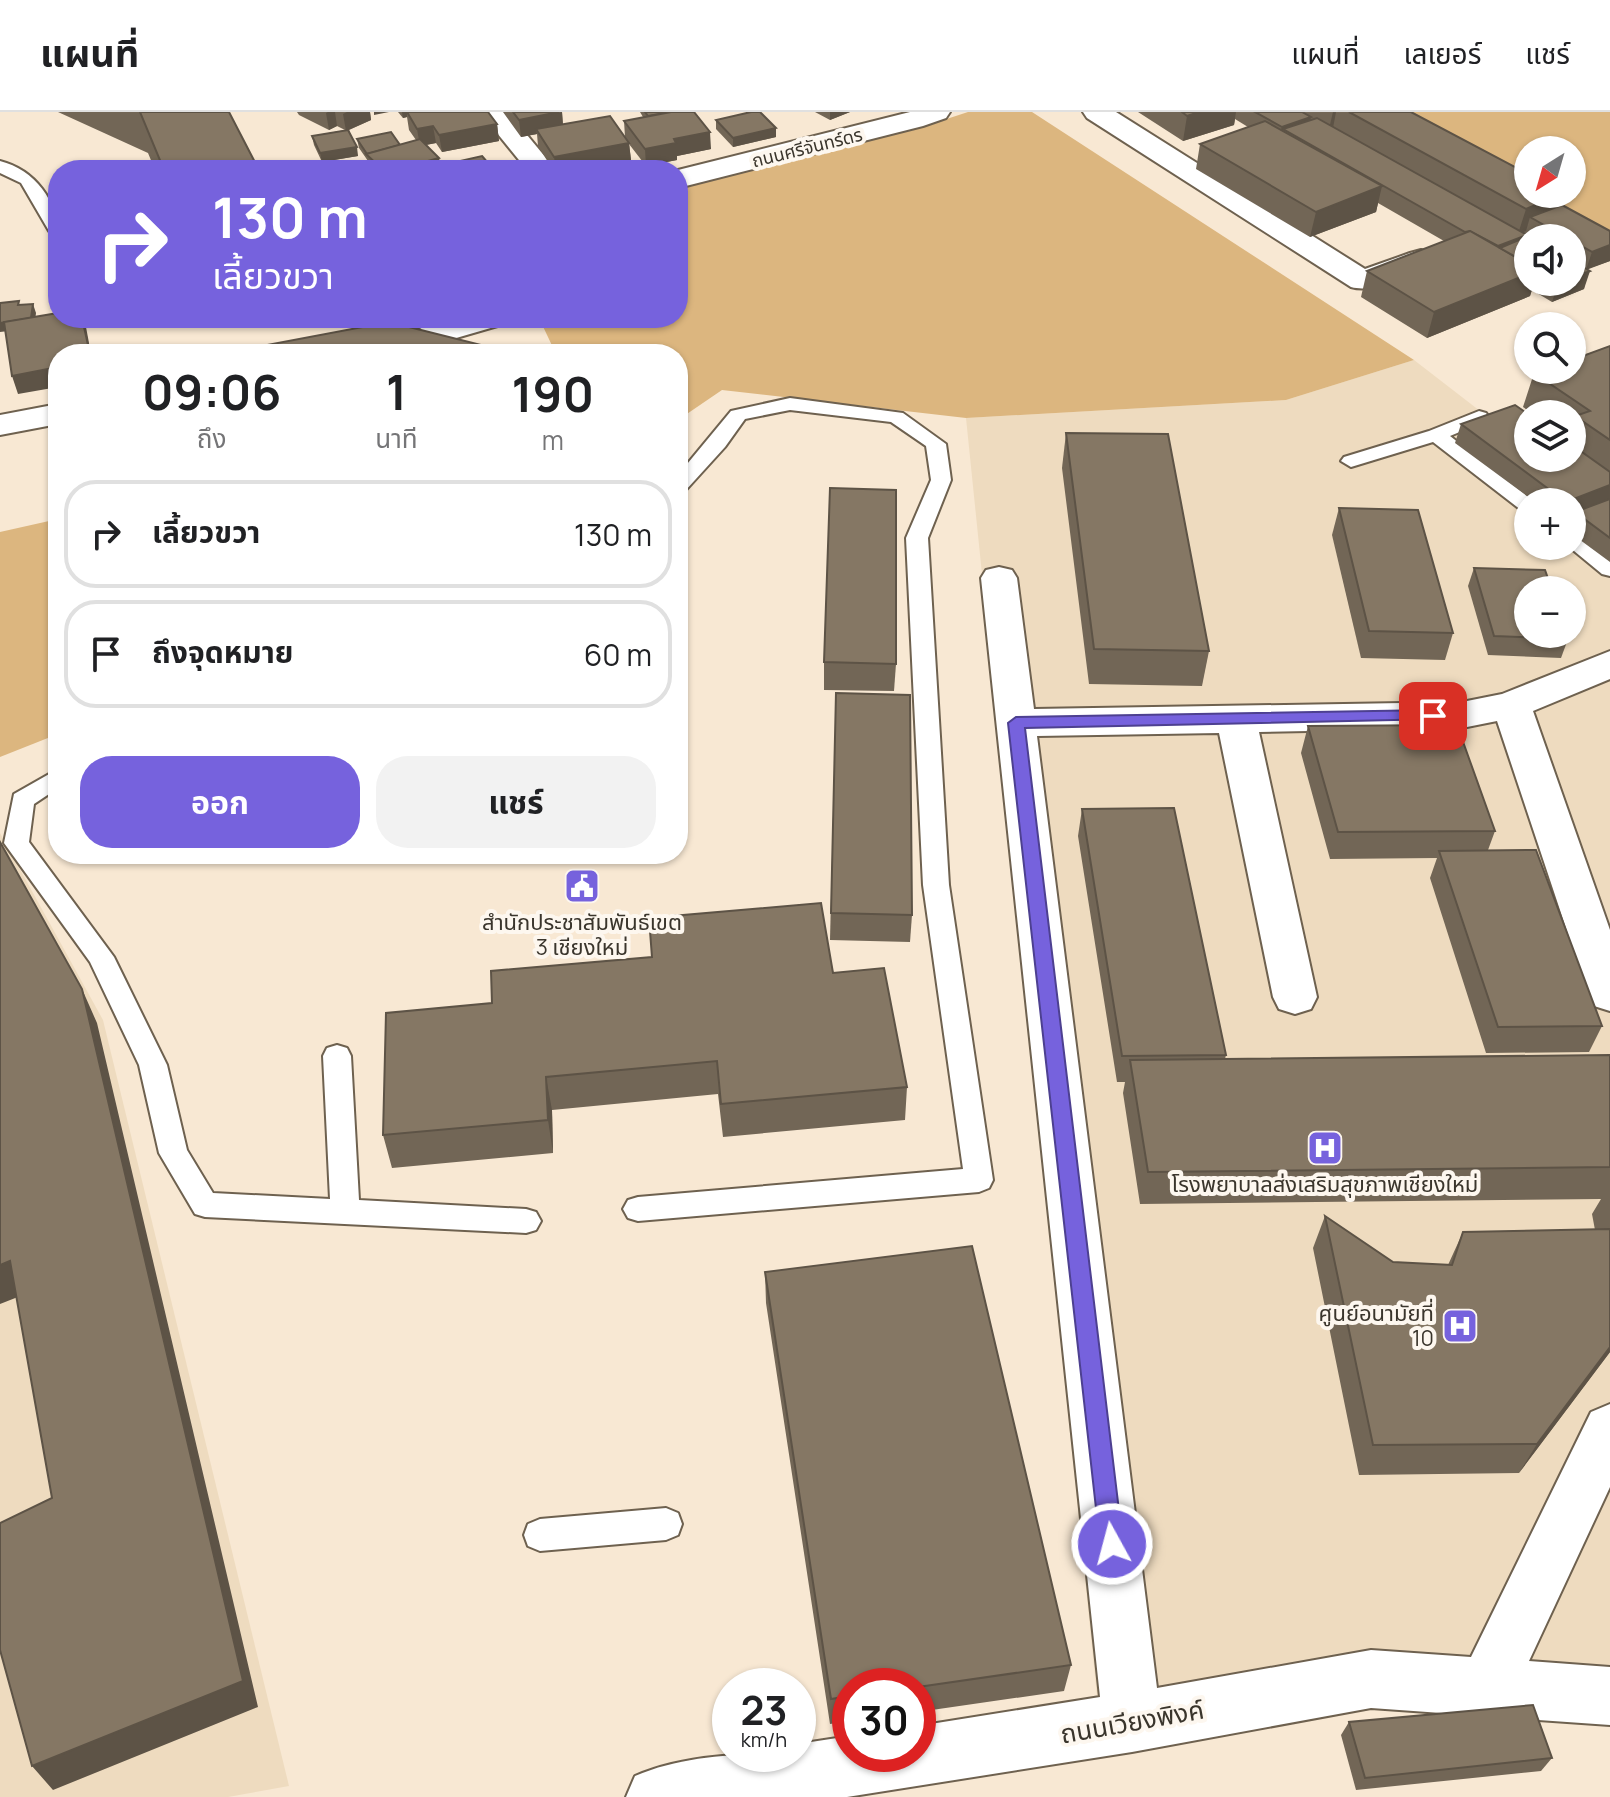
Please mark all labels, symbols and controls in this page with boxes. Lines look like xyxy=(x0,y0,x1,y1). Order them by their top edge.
text: แผนที่ xyxy=(40,26,139,78)
text: แผนที่ xyxy=(1291,34,1360,72)
text: เลเยอร์ xyxy=(1404,34,1481,72)
text: แชร์ xyxy=(1525,34,1570,72)
street label: ถนนศรีจันทร์ดร xyxy=(749,122,865,172)
north arrow xyxy=(1514,136,1586,208)
map controls xyxy=(1514,136,1586,648)
text: 130 m xyxy=(212,178,368,255)
icon: right xyxy=(80,192,184,296)
button: sound xyxy=(1514,224,1586,296)
text: เลี้ยวขวา xyxy=(212,251,334,300)
button: search xyxy=(1514,312,1586,384)
text: 09:06 xyxy=(142,359,281,424)
text: 1 xyxy=(386,359,407,424)
text: 190 xyxy=(512,361,594,426)
button: layers xyxy=(1514,400,1586,472)
text: ถึง xyxy=(197,420,226,456)
text: นาที xyxy=(375,420,418,456)
text: m xyxy=(542,422,564,458)
button: + xyxy=(1514,488,1586,560)
text: เลี้ยวขวา xyxy=(152,511,260,552)
icon: right xyxy=(84,512,128,556)
text: 130 m xyxy=(574,514,652,555)
button: − xyxy=(1514,576,1586,648)
text: ถึงจุดหมาย xyxy=(152,631,293,672)
icon: arrive xyxy=(84,632,128,676)
text: 60 m xyxy=(584,634,652,675)
pin xyxy=(1399,682,1467,750)
icon: arrive xyxy=(1411,694,1455,738)
button: ออก xyxy=(80,756,360,848)
button: แชร์ xyxy=(376,756,656,848)
public building icon: สำนักประชาสัมพันธ์เขต 3 เชียงใหม่ xyxy=(563,867,601,905)
place label: สำนักประชาสัมพันธ์เขต 3 เชียงใหม่ xyxy=(482,907,682,962)
hospital icon: โรงพยาบาลส่งเสริมสุขภาพเชียงใหม่ xyxy=(1306,1129,1344,1167)
place label: โรงพยาบาลส่งเสริมสุขภาพเชียงใหม่ xyxy=(1172,1169,1478,1199)
place label: ศูนย์อนามัยที่ 10 xyxy=(1319,1298,1434,1353)
hospital icon: ศูนย์อนามัยที่ 10 xyxy=(1441,1307,1479,1345)
position arrow xyxy=(1070,1502,1154,1586)
speed limit sign: 30 xyxy=(832,1668,936,1772)
text: 23 xyxy=(740,1682,788,1737)
street label: ถนนเวียงพิงค์ xyxy=(1057,1691,1207,1751)
text: km/h xyxy=(741,1726,787,1753)

